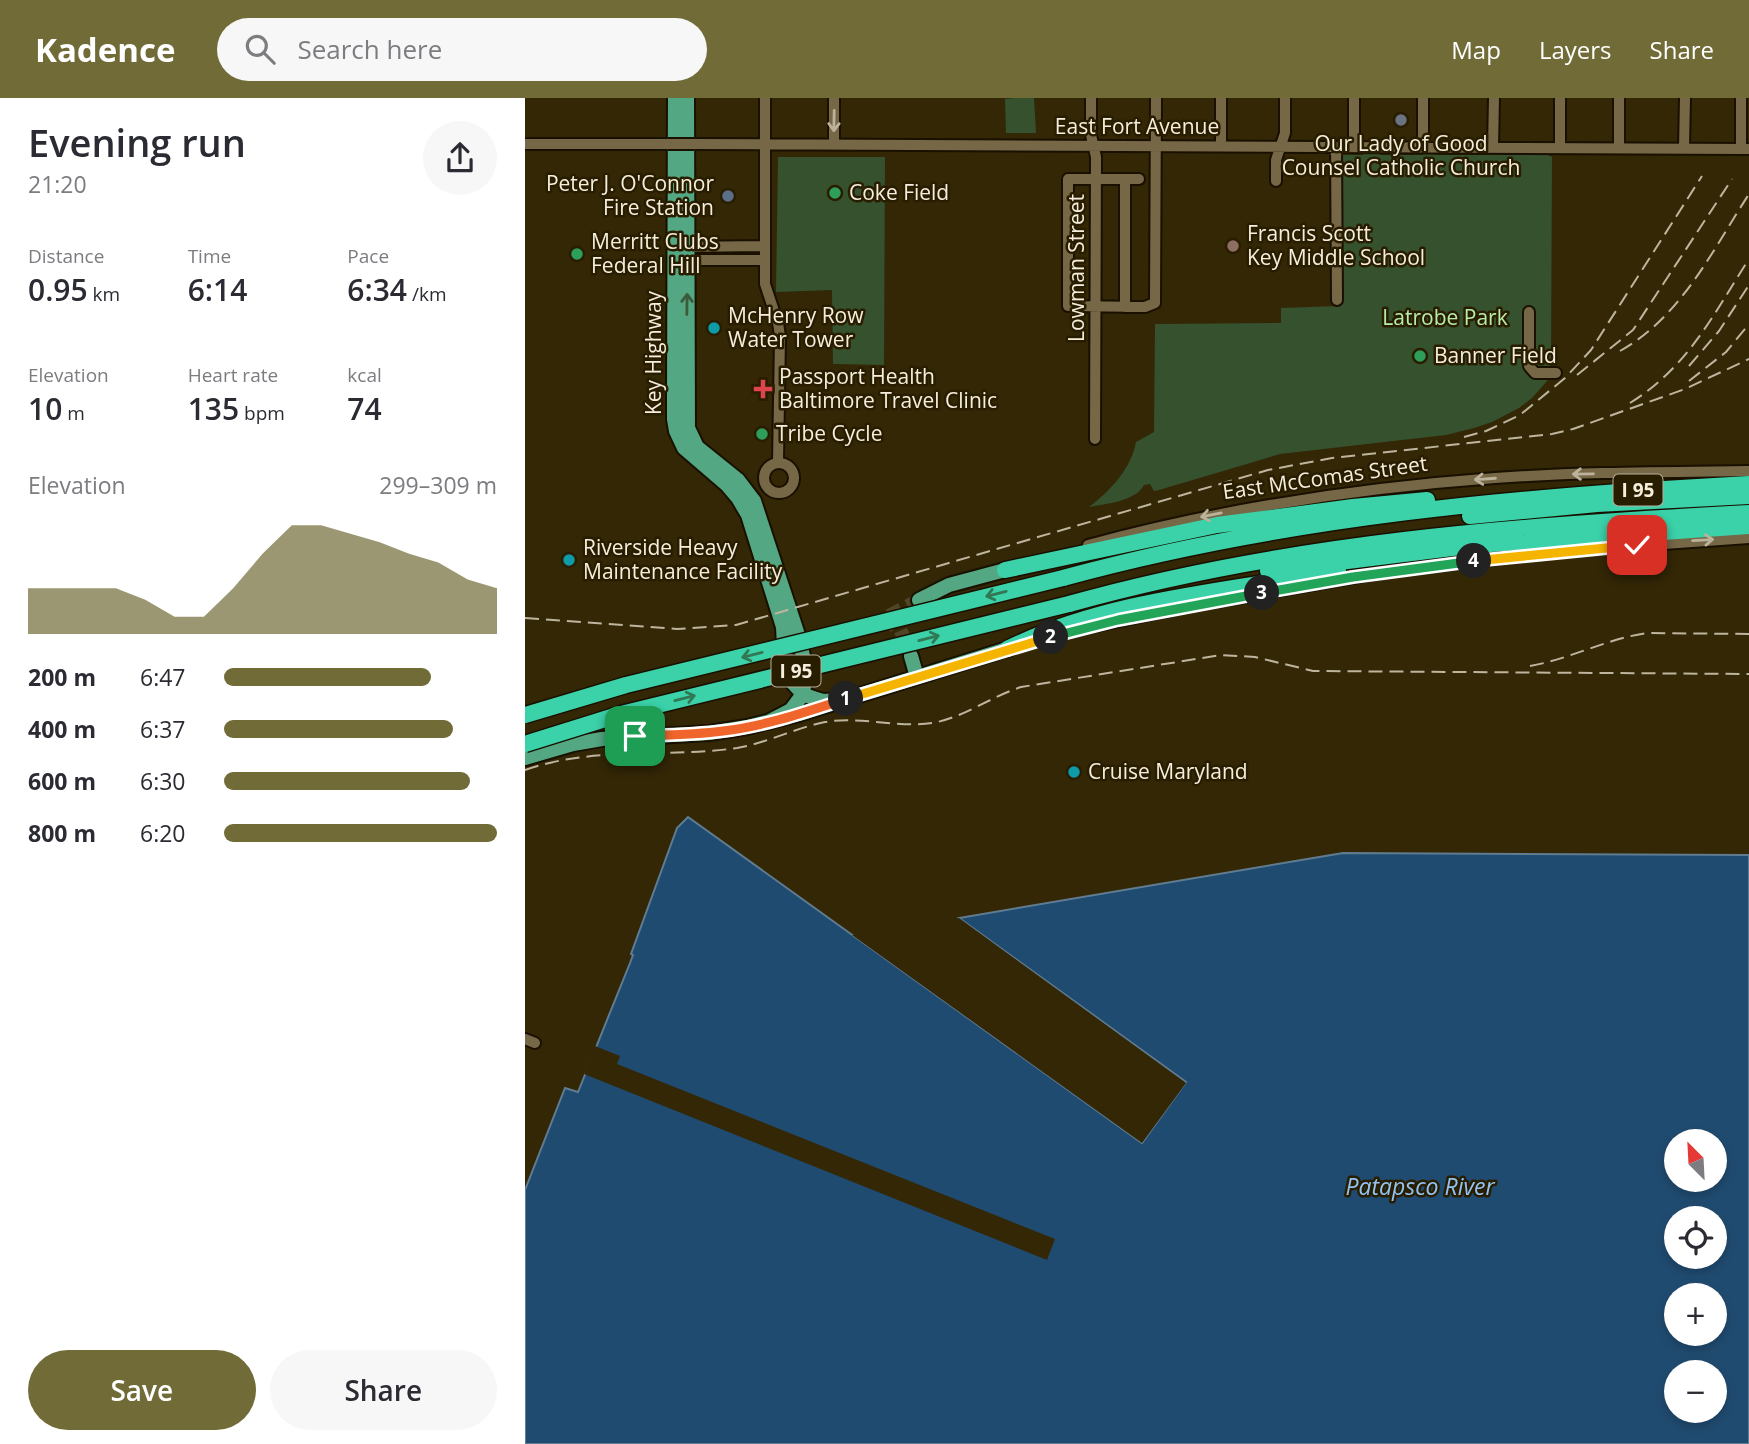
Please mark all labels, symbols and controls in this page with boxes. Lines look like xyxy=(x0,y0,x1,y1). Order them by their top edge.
search box xyxy=(217,18,707,81)
text: Kadence xyxy=(35,27,175,72)
icon: search xyxy=(241,30,279,68)
text: Search here xyxy=(297,31,442,67)
text: Map xyxy=(1451,33,1501,66)
text: Layers xyxy=(1539,33,1612,66)
text: Share xyxy=(1650,33,1714,66)
one-way arrow xyxy=(827,110,841,133)
street label: East Fort Avenue xyxy=(1055,112,1219,140)
marker: Our Lady of Good Counsel Catholic Church xyxy=(1393,112,1409,128)
text: Evening run xyxy=(28,116,246,168)
button: share xyxy=(423,121,497,195)
place label: Our Lady of Good Counsel Catholic Church xyxy=(1282,129,1520,181)
text: 21:20 xyxy=(28,168,87,200)
place label: Peter J. O'Connor Fire Station xyxy=(546,169,714,221)
place label: Coke Field xyxy=(849,178,949,206)
marker: Coke Field xyxy=(827,185,843,201)
marker: Peter J. O'Connor Fire Station xyxy=(720,188,736,204)
street label: Lowman Street xyxy=(1062,194,1090,342)
place label: Francis Scott Key Middle School xyxy=(1247,219,1425,271)
place label: Merritt Clubs Federal Hill xyxy=(591,227,719,279)
marker: Francis Scott Key Middle School xyxy=(1225,238,1241,254)
text: Distance xyxy=(28,243,104,269)
text: Time xyxy=(188,243,231,269)
text: Pace xyxy=(347,243,389,269)
marker: Merritt Clubs Federal Hill xyxy=(569,246,585,262)
text: 0.95 xyxy=(28,269,88,310)
text: 6:14 xyxy=(188,269,247,310)
text: 6:34 xyxy=(347,269,407,310)
text: km xyxy=(88,281,120,307)
text: /km xyxy=(407,281,447,307)
street label: Key Highway xyxy=(639,290,667,415)
one-way arrow xyxy=(680,292,694,315)
place label: McHenry Row Water Tower xyxy=(728,301,864,353)
park label: Latrobe Park xyxy=(1382,303,1508,331)
marker: McHenry Row Water Tower xyxy=(706,320,722,336)
place label: Banner Field xyxy=(1434,341,1557,369)
marker: Banner Field xyxy=(1412,348,1428,364)
text: Elevation xyxy=(28,362,109,388)
text: Heart rate xyxy=(188,362,278,388)
text: kcal xyxy=(347,362,382,388)
place label: Passport Health Baltimore Travel Clinic xyxy=(779,362,997,414)
marker: Passport Health Baltimore Travel Clinic xyxy=(753,379,773,399)
text: 10 xyxy=(28,388,62,429)
text: 135 xyxy=(188,388,239,429)
text: 74 xyxy=(347,388,382,429)
text: m xyxy=(62,400,85,426)
text: bpm xyxy=(239,400,285,426)
place label: Tribe Cycle xyxy=(776,419,882,447)
marker: Tribe Cycle xyxy=(754,426,770,442)
street label: East McComas Street xyxy=(1221,449,1429,505)
one-way arrow xyxy=(1572,467,1595,480)
text: Elevation xyxy=(28,469,126,501)
text: 299–309 m xyxy=(379,469,497,501)
one-way arrow xyxy=(1474,473,1497,486)
road number: I 95 xyxy=(1613,474,1663,506)
one-way arrow xyxy=(1200,509,1223,522)
pin xyxy=(1607,515,1667,575)
icon: check xyxy=(1618,526,1656,564)
place label: Riverside Heavy Maintenance Facility xyxy=(583,533,783,585)
one-way arrow xyxy=(1691,533,1714,546)
pin: 4 xyxy=(1457,544,1492,578)
text: 4 xyxy=(1468,547,1479,573)
marker: Riverside Heavy Maintenance Facility xyxy=(561,552,577,568)
pin: 3 xyxy=(1245,575,1279,610)
text: 3 xyxy=(1256,579,1267,605)
one-way arrow xyxy=(986,589,1008,602)
pin: 2 xyxy=(1033,620,1069,654)
text: 2 xyxy=(1045,623,1056,649)
one-way arrow xyxy=(918,631,940,644)
one-way arrow xyxy=(741,648,764,662)
road number: I 95 xyxy=(771,656,821,686)
text: 200 m xyxy=(28,661,96,693)
text: 6:47 xyxy=(140,661,186,693)
pin: 1 xyxy=(829,682,863,716)
text: 1 xyxy=(840,685,851,711)
one-way arrow xyxy=(673,691,696,704)
pin xyxy=(605,706,665,766)
text: 400 m xyxy=(28,713,96,745)
text: 6:37 xyxy=(140,713,186,745)
icon: arrive xyxy=(616,717,654,755)
place label: Cruise Maryland xyxy=(1088,757,1248,785)
marker: Cruise Maryland xyxy=(1066,764,1082,780)
text: 600 m xyxy=(28,765,96,797)
text: 6:30 xyxy=(140,765,186,797)
text: 800 m xyxy=(28,817,96,849)
text: 6:20 xyxy=(140,817,186,849)
north arrow xyxy=(1664,1129,1727,1192)
map controls xyxy=(1664,1129,1727,1423)
water label: Patapsco River xyxy=(1345,1170,1496,1202)
button: locate xyxy=(1664,1206,1727,1269)
button: + xyxy=(1664,1283,1727,1346)
button: Save xyxy=(28,1350,256,1430)
button: Share xyxy=(270,1350,497,1430)
button: − xyxy=(1664,1360,1727,1423)

